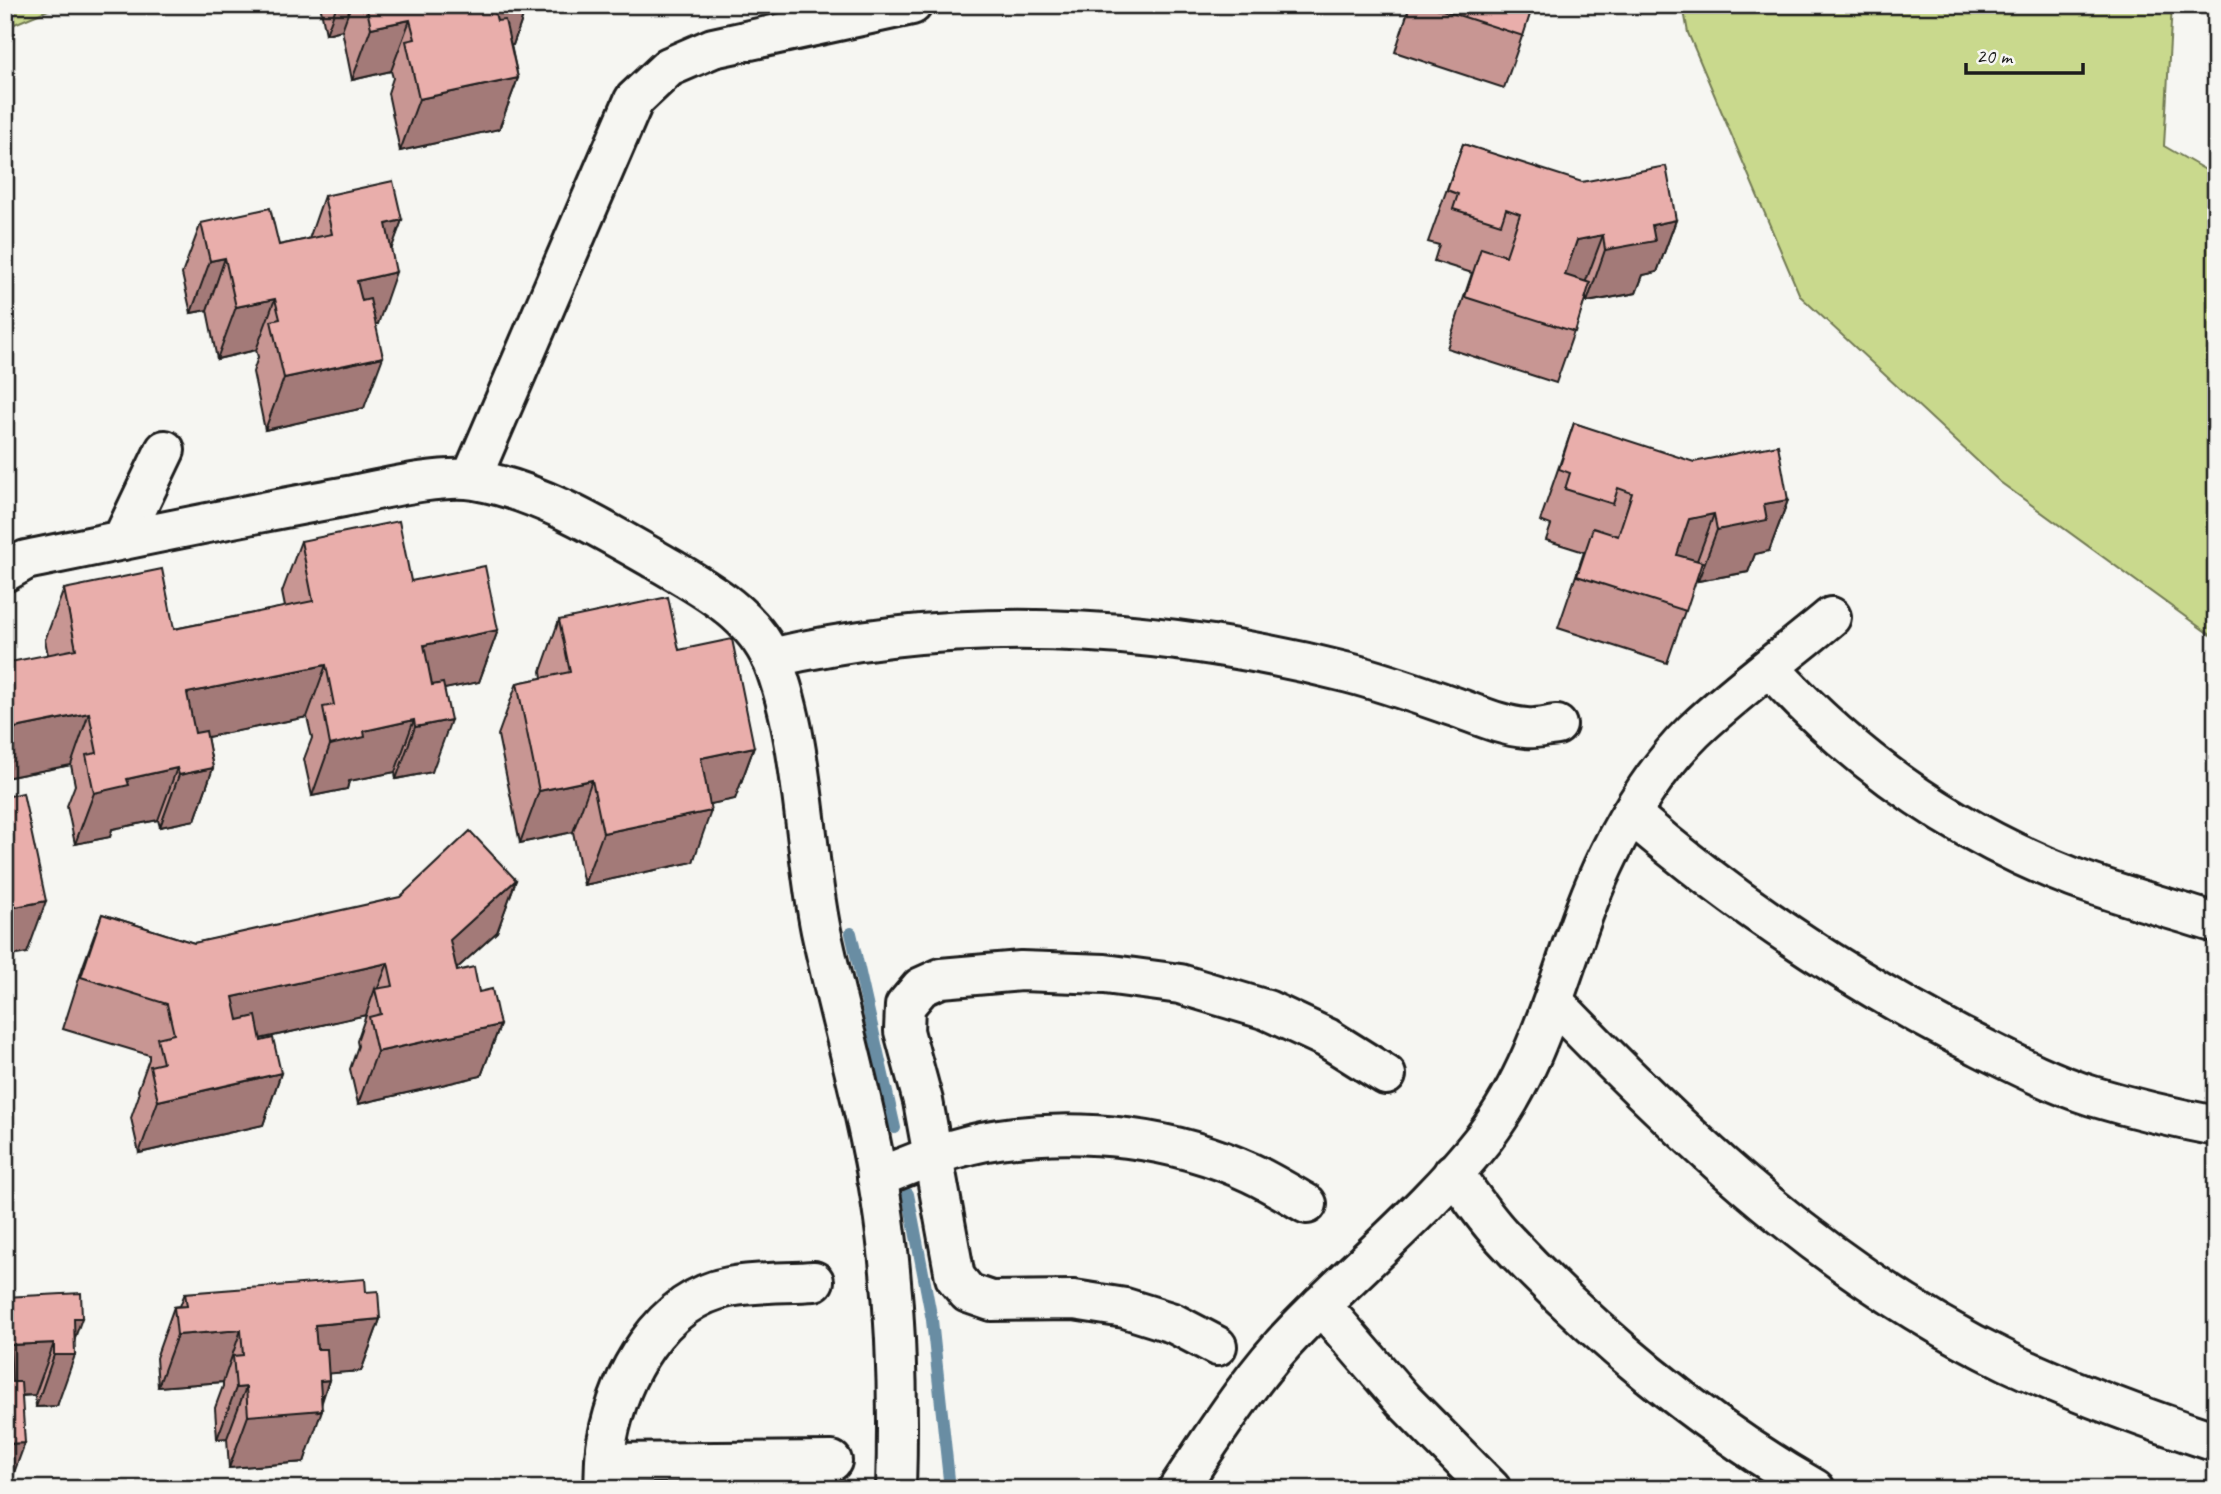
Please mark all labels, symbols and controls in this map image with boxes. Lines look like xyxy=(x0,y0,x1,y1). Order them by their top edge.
scale bar xyxy=(1966,32,2083,76)
text: 20 m xyxy=(1976,43,2014,69)

